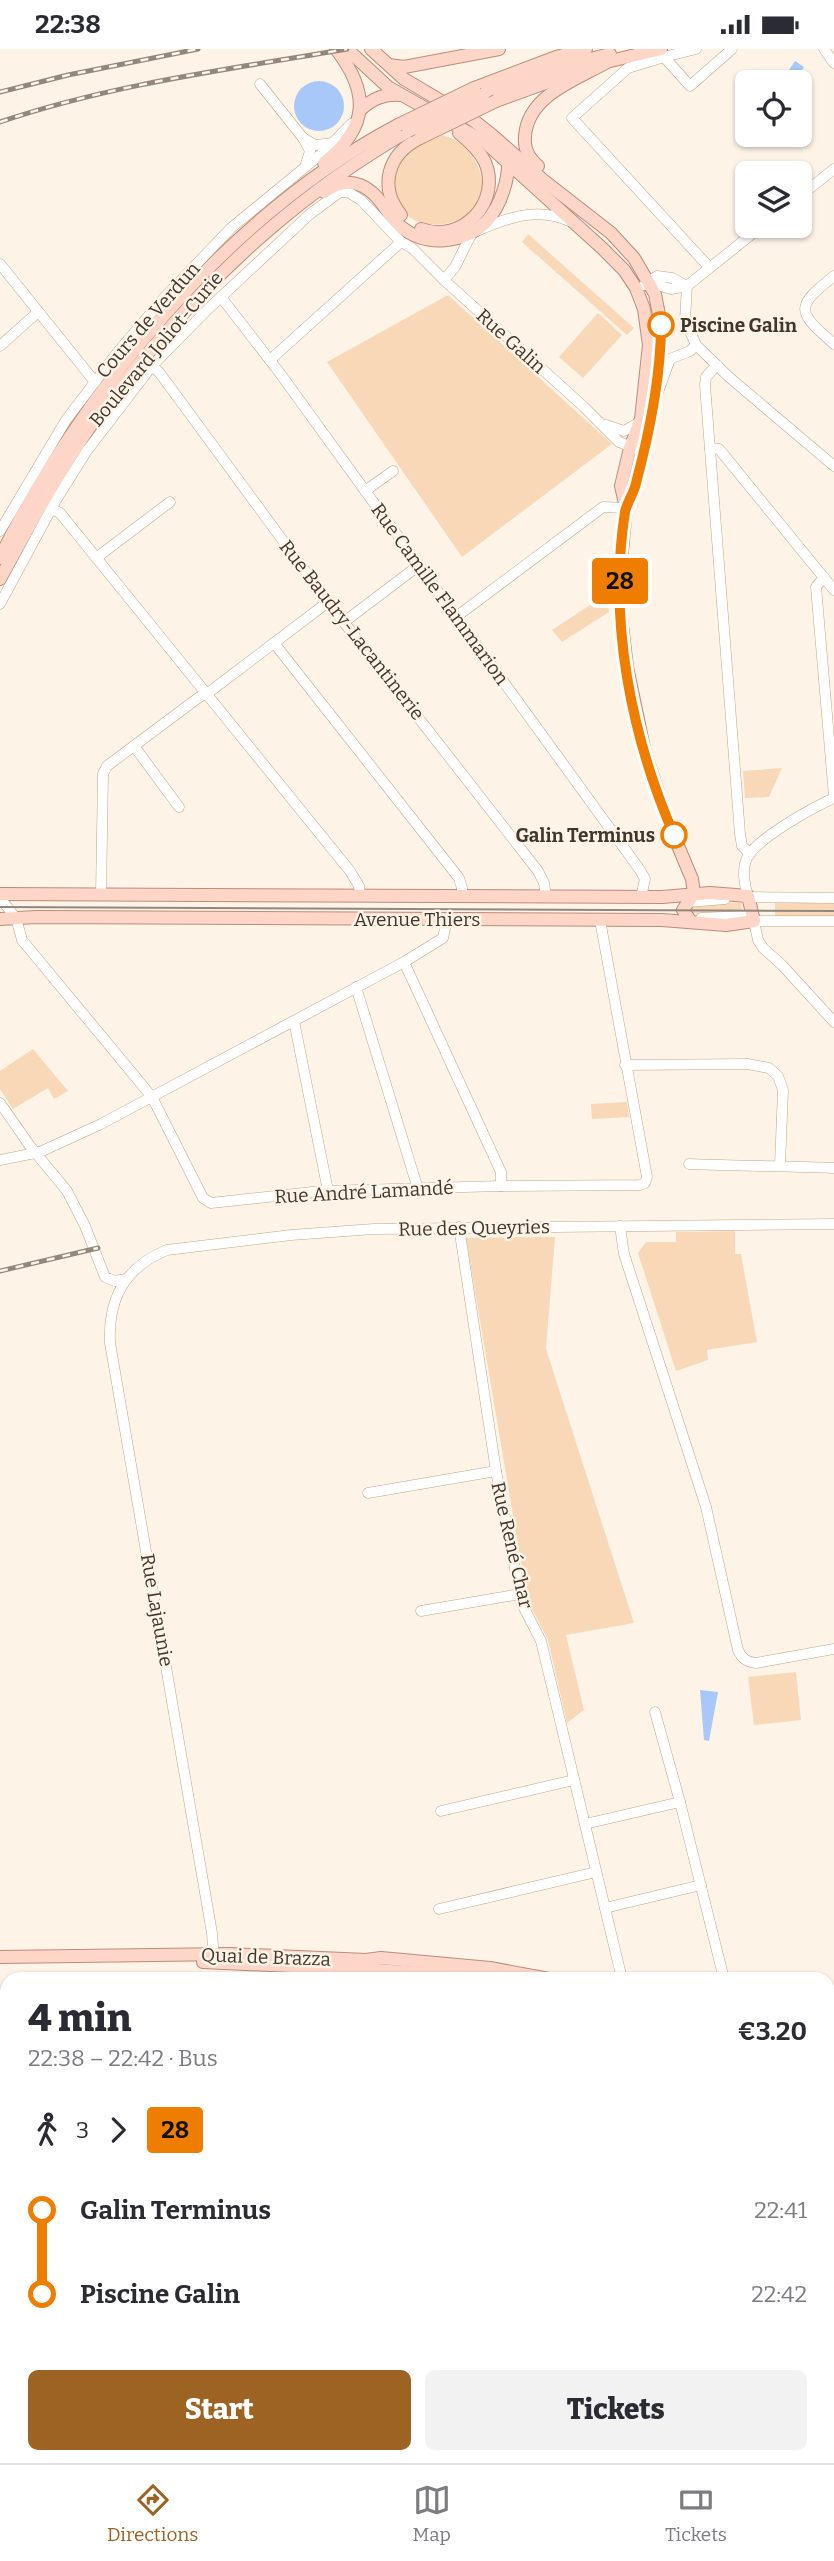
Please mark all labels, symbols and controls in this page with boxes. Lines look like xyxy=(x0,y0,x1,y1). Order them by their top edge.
text: 22:38 xyxy=(35,9,101,40)
map controls xyxy=(735,70,812,238)
button: locate xyxy=(735,70,812,147)
button: layers xyxy=(735,161,812,238)
street label: Cours de Verdun xyxy=(91,257,205,383)
street label: Boulevard Joliot-Curie xyxy=(84,267,228,431)
street label: Rue Galin xyxy=(472,304,550,378)
marker: Piscine Galin xyxy=(648,312,674,338)
place label: Piscine Galin xyxy=(680,314,798,337)
street label: Rue Camille Flammarion xyxy=(366,499,514,689)
street label: Rue Baudry-Lacantinerie xyxy=(275,535,429,725)
line badge: 28 xyxy=(588,558,652,604)
text: 28 xyxy=(606,567,634,595)
marker: Galin Terminus xyxy=(661,822,687,848)
place label: Galin Terminus xyxy=(515,824,655,847)
street label: Avenue Thiers xyxy=(354,908,480,931)
street label: Rue André Lamandé xyxy=(274,1176,454,1208)
street label: Rue des Queyries xyxy=(398,1215,550,1241)
street label: Rue René Char xyxy=(486,1479,538,1611)
street label: Rue Lajaunie xyxy=(136,1552,178,1668)
street label: Quai de Brazza xyxy=(201,1943,332,1971)
text: 4 min xyxy=(28,1995,131,2041)
text: €3.20 xyxy=(738,2016,807,2047)
text: 22:38 – 22:42 · Bus xyxy=(28,2044,218,2072)
icon: walk xyxy=(28,2111,66,2149)
icon: forward xyxy=(99,2111,137,2149)
text: 3 xyxy=(76,2116,89,2144)
text: 28 xyxy=(161,2116,189,2144)
text: Galin Terminus xyxy=(80,2195,271,2226)
text: 22:41 xyxy=(754,2196,807,2224)
text: Piscine Galin xyxy=(80,2279,240,2310)
text: 22:42 xyxy=(751,2280,807,2308)
button: Start xyxy=(28,2370,411,2450)
button: Tickets xyxy=(425,2370,807,2450)
tab: Directions xyxy=(107,2481,198,2546)
tab: Map xyxy=(413,2481,451,2546)
tab: Tickets xyxy=(665,2481,727,2546)

